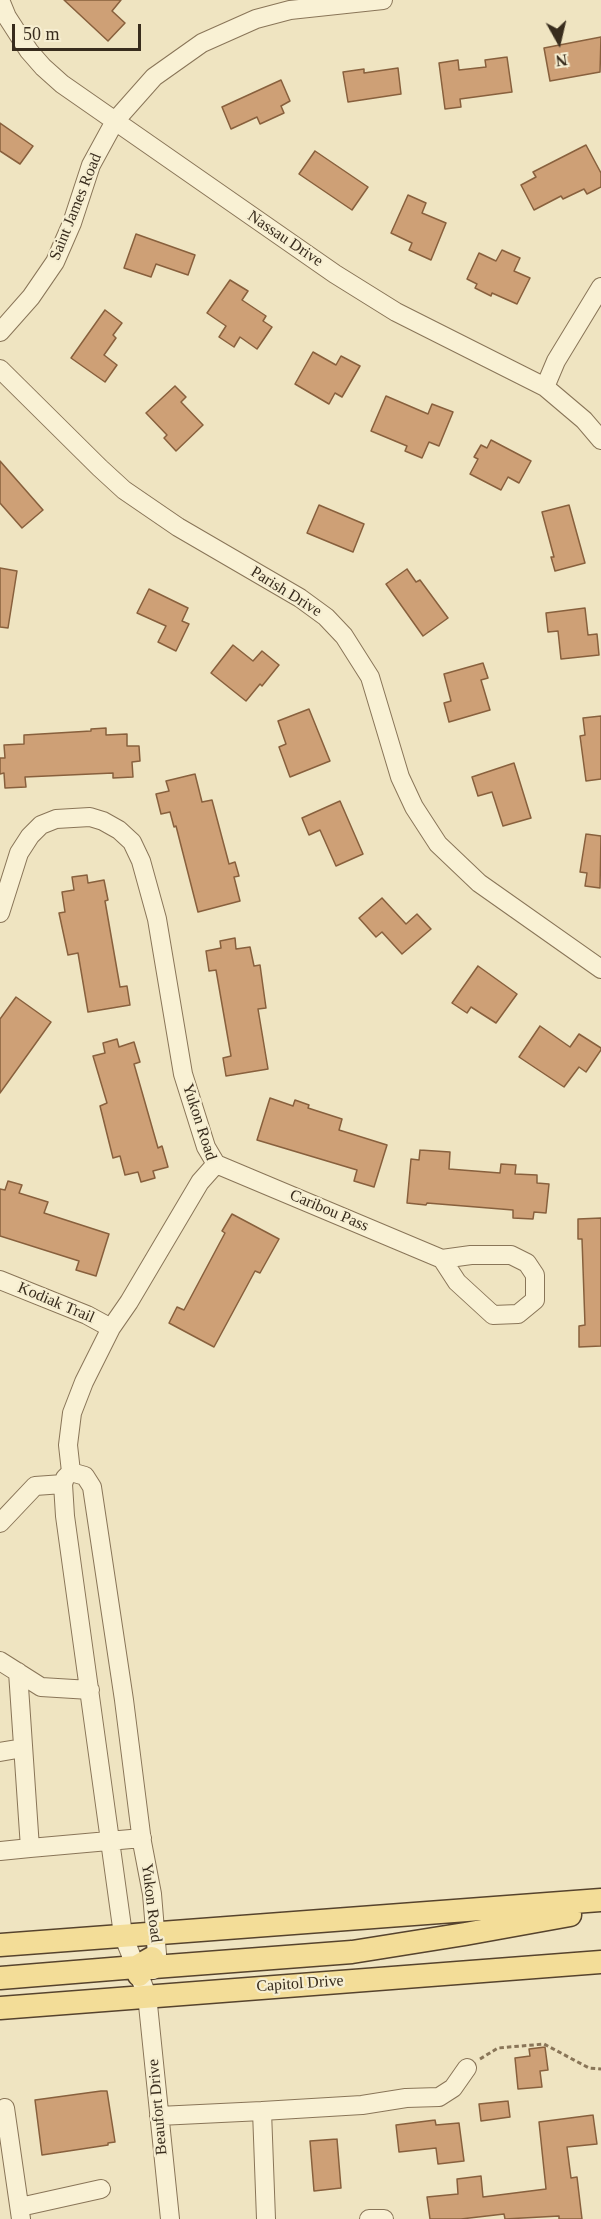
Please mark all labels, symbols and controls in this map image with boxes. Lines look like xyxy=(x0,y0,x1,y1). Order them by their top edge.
scale bar xyxy=(15,12,144,50)
north arrow xyxy=(529,12,589,72)
text: 50 m xyxy=(23,24,60,44)
text: N xyxy=(555,51,568,70)
street label: Saint James Road xyxy=(46,151,106,263)
street label: Nassau Drive xyxy=(244,207,326,271)
street label: Parish Drive xyxy=(247,563,325,621)
street label: Yukon Road xyxy=(178,1081,220,1163)
street label: Caribou Pass xyxy=(287,1186,371,1236)
street label: Kodiak Trail xyxy=(15,1278,97,1328)
street label: Yukon Road xyxy=(137,1862,165,1944)
street label: Capitol Drive xyxy=(256,1971,344,1997)
street label: Beaufort Drive xyxy=(144,2058,172,2156)

